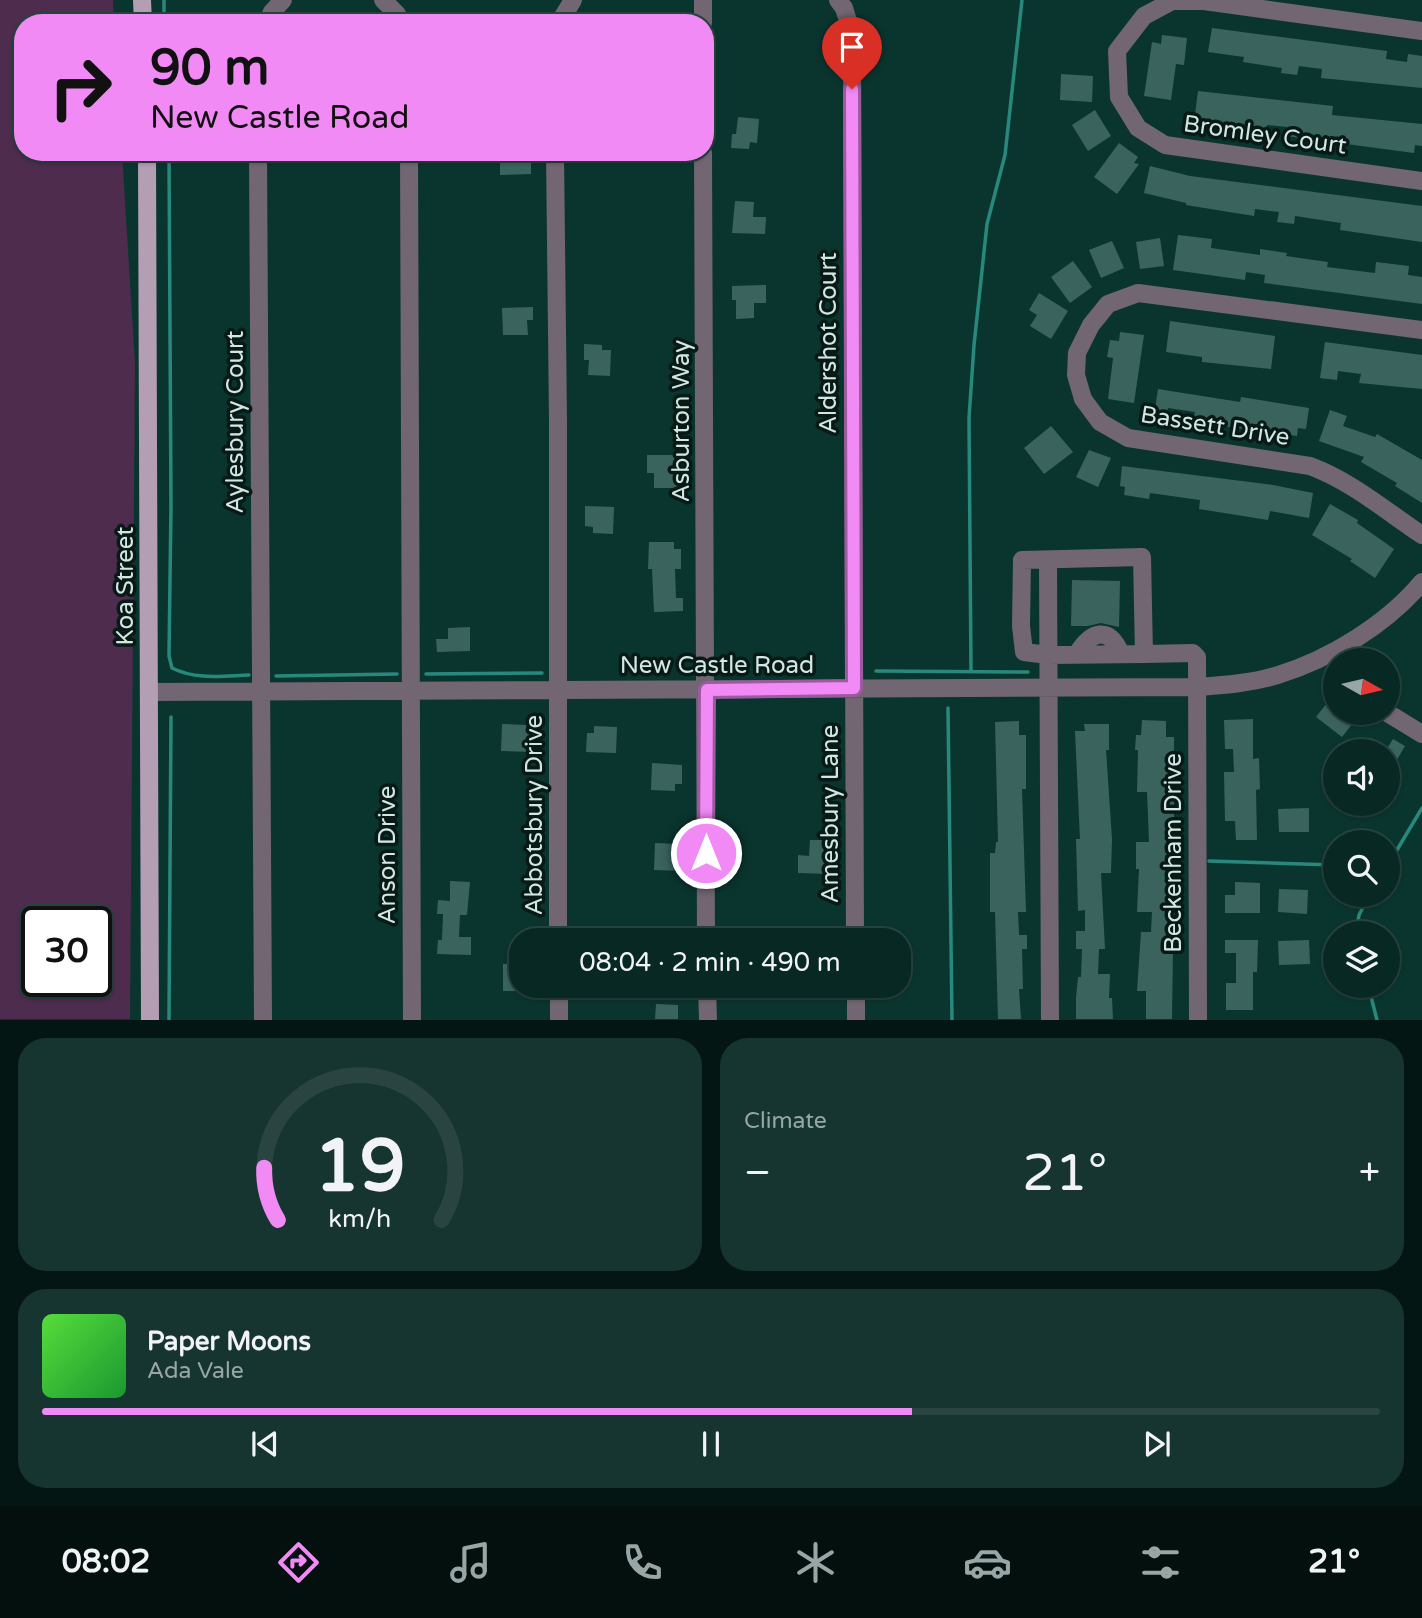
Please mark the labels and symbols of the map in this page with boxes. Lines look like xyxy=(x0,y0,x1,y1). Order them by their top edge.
pin xyxy=(822,17,882,89)
street label: Bromley Court xyxy=(1182,109,1348,161)
street label: Aldershot Court xyxy=(814,252,843,434)
street label: Aylesbury Court xyxy=(221,331,250,513)
street label: Asburton Way xyxy=(667,340,696,502)
street label: Bassett Drive xyxy=(1138,400,1292,452)
street label: Koa Street xyxy=(111,527,140,646)
north arrow xyxy=(1323,648,1400,724)
street label: New Castle Road xyxy=(620,651,814,680)
street label: Abbotsbury Drive xyxy=(520,715,549,915)
street label: Amesbury Lane xyxy=(816,725,845,903)
street label: Beckenham Drive xyxy=(1159,753,1188,953)
street label: Anson Drive xyxy=(373,786,402,924)
position arrow xyxy=(669,816,743,890)
speed limit sign: 30 xyxy=(21,906,112,997)

